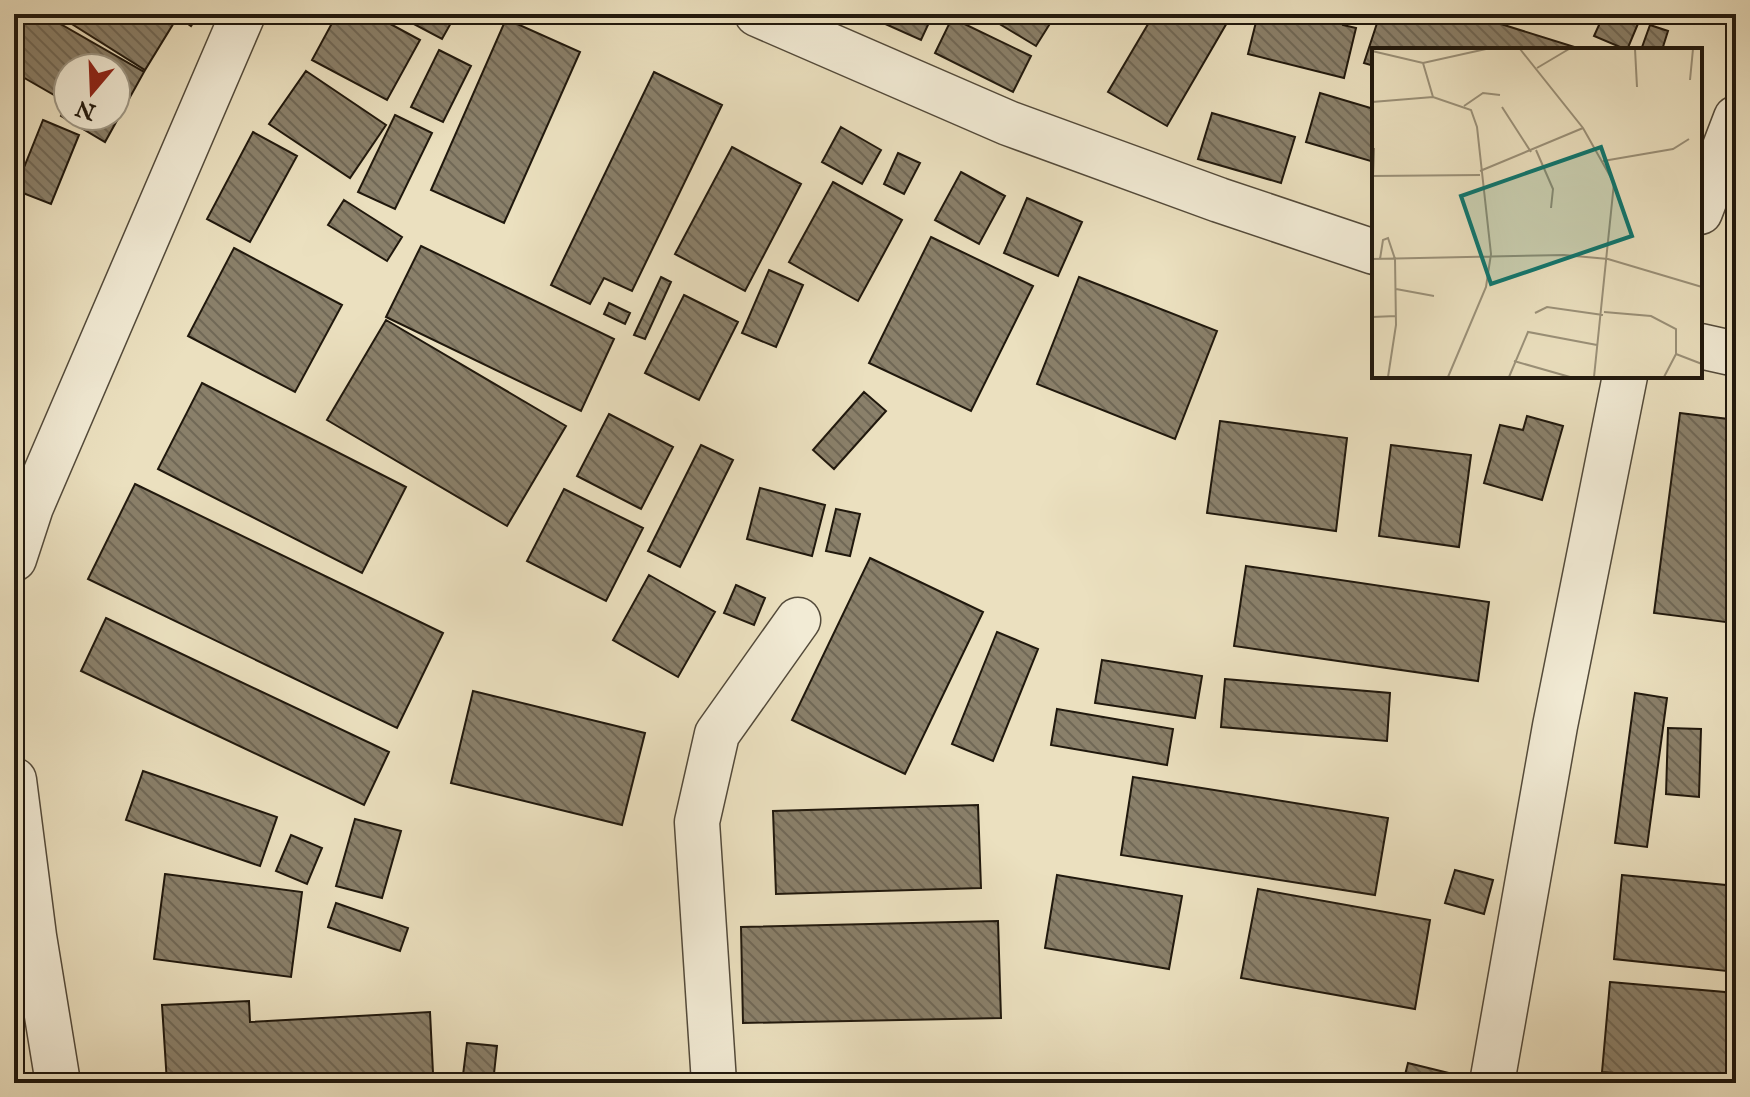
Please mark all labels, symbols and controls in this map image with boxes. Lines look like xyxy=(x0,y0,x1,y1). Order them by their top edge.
inset map xyxy=(1372,48,1702,378)
north arrow xyxy=(52,52,132,132)
text: N xyxy=(73,93,101,126)

